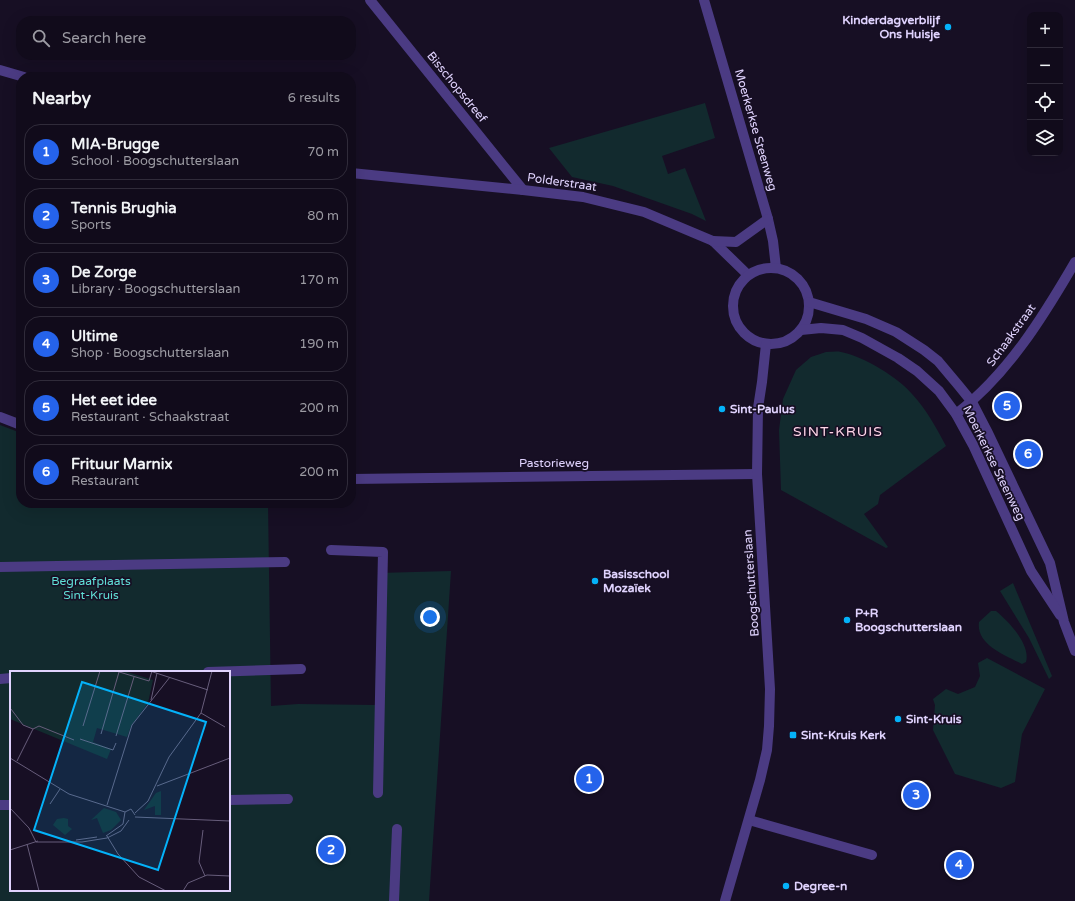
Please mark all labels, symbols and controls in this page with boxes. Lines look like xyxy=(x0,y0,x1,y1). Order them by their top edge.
map controls xyxy=(1027,12,1063,156)
button: + xyxy=(1027,12,1063,48)
place label: Kinderdagverblijf Ons Huisje xyxy=(842,13,940,42)
search box xyxy=(16,16,356,60)
marker: Kinderdagverblijf Ons Huisje xyxy=(943,22,953,32)
icon: search xyxy=(30,27,52,49)
text: Search here xyxy=(62,29,146,47)
button: − xyxy=(1027,48,1063,84)
street label: Bisschopsdreef xyxy=(424,49,490,126)
street label: Moerkerkse Steenweg xyxy=(732,67,780,193)
button: locate xyxy=(1027,84,1063,120)
text: Nearby xyxy=(32,88,91,109)
text: 6 results xyxy=(288,90,340,106)
button: layers xyxy=(1027,120,1063,156)
text: MIA-Brugge xyxy=(71,135,159,153)
text: 1 xyxy=(42,144,50,160)
text: 70 m xyxy=(307,144,339,160)
text: School · Boogschutterslaan xyxy=(71,153,239,169)
street label: Polderstraat xyxy=(526,170,598,194)
text: Tennis Brughia xyxy=(71,199,177,217)
text: 2 xyxy=(42,208,50,224)
text: 80 m xyxy=(307,208,339,224)
text: Sports xyxy=(71,217,111,233)
text: De Zorge xyxy=(71,263,137,281)
text: 3 xyxy=(42,272,50,288)
text: 170 m xyxy=(299,272,339,288)
text: Library · Boogschutterslaan xyxy=(71,281,240,297)
street label: Schaakstraat xyxy=(984,301,1039,369)
text: Ultime xyxy=(71,327,118,345)
text: 4 xyxy=(42,336,50,352)
text: 190 m xyxy=(299,336,339,352)
text: Shop · Boogschutterslaan xyxy=(71,345,229,361)
text: Het eet idee xyxy=(71,391,157,409)
pin: 5 xyxy=(994,391,1020,421)
text: 5 xyxy=(42,400,50,416)
text: 200 m xyxy=(299,400,339,416)
place label: Sint-Paulus xyxy=(730,402,795,416)
street label: Moerkerkse Steenweg xyxy=(960,403,1028,523)
marker: Sint-Paulus xyxy=(717,404,727,414)
text: Restaurant · Schaakstraat xyxy=(71,409,229,425)
district label: SINT-KRUIS xyxy=(793,423,883,440)
pin: 6 xyxy=(1015,439,1041,469)
text: Frituur Marnix xyxy=(71,455,173,473)
street label: Pastorieweg xyxy=(519,456,589,470)
text: 6 xyxy=(42,464,50,480)
text: 200 m xyxy=(299,464,339,480)
text: Restaurant xyxy=(71,473,139,489)
street label: Boogschutterslaan xyxy=(740,529,762,637)
place label: Basisschool Mozaïek xyxy=(603,567,670,595)
park label: Begraafplaats Sint-Kruis xyxy=(51,574,131,602)
marker: Basisschool Mozaïek xyxy=(590,576,600,586)
place label: P+R Boogschutterslaan xyxy=(855,606,962,635)
your location xyxy=(420,607,440,627)
marker: P+R Boogschutterslaan xyxy=(842,615,852,625)
inset map xyxy=(10,671,230,891)
place label: Sint-Kruis xyxy=(906,712,962,726)
marker: Sint-Kruis xyxy=(893,714,903,724)
place label: Sint-Kruis Kerk xyxy=(801,728,886,742)
marker: Sint-Kruis Kerk xyxy=(788,730,798,740)
pin: 1 xyxy=(576,764,602,794)
pin: 3 xyxy=(903,780,929,810)
pin: 2 xyxy=(318,835,344,865)
pin: 4 xyxy=(946,850,972,880)
place label: Degree-n xyxy=(794,879,847,894)
marker: Degree-n xyxy=(781,881,791,891)

